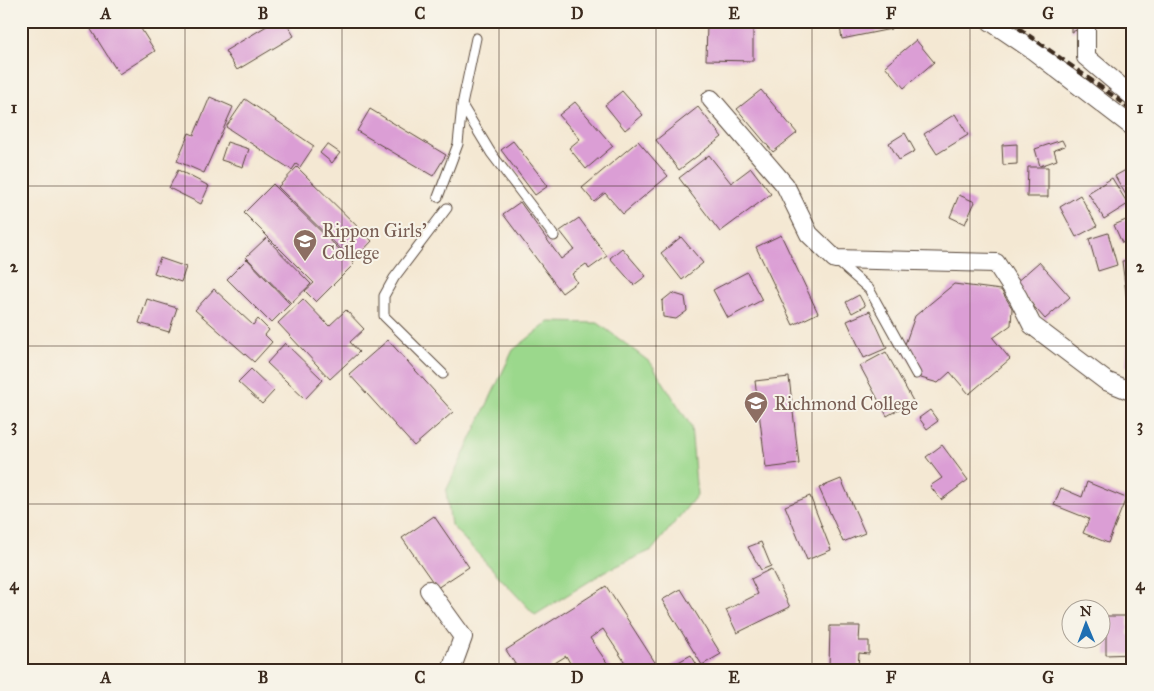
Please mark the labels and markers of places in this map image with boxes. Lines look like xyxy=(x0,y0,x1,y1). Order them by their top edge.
place label: Rippon Girls' College xyxy=(322,219,427,265)
school or university icon: Rippon Girls' College xyxy=(292,228,318,262)
school or university icon: Richmond College xyxy=(743,390,769,424)
place label: Richmond College xyxy=(774,392,918,416)

